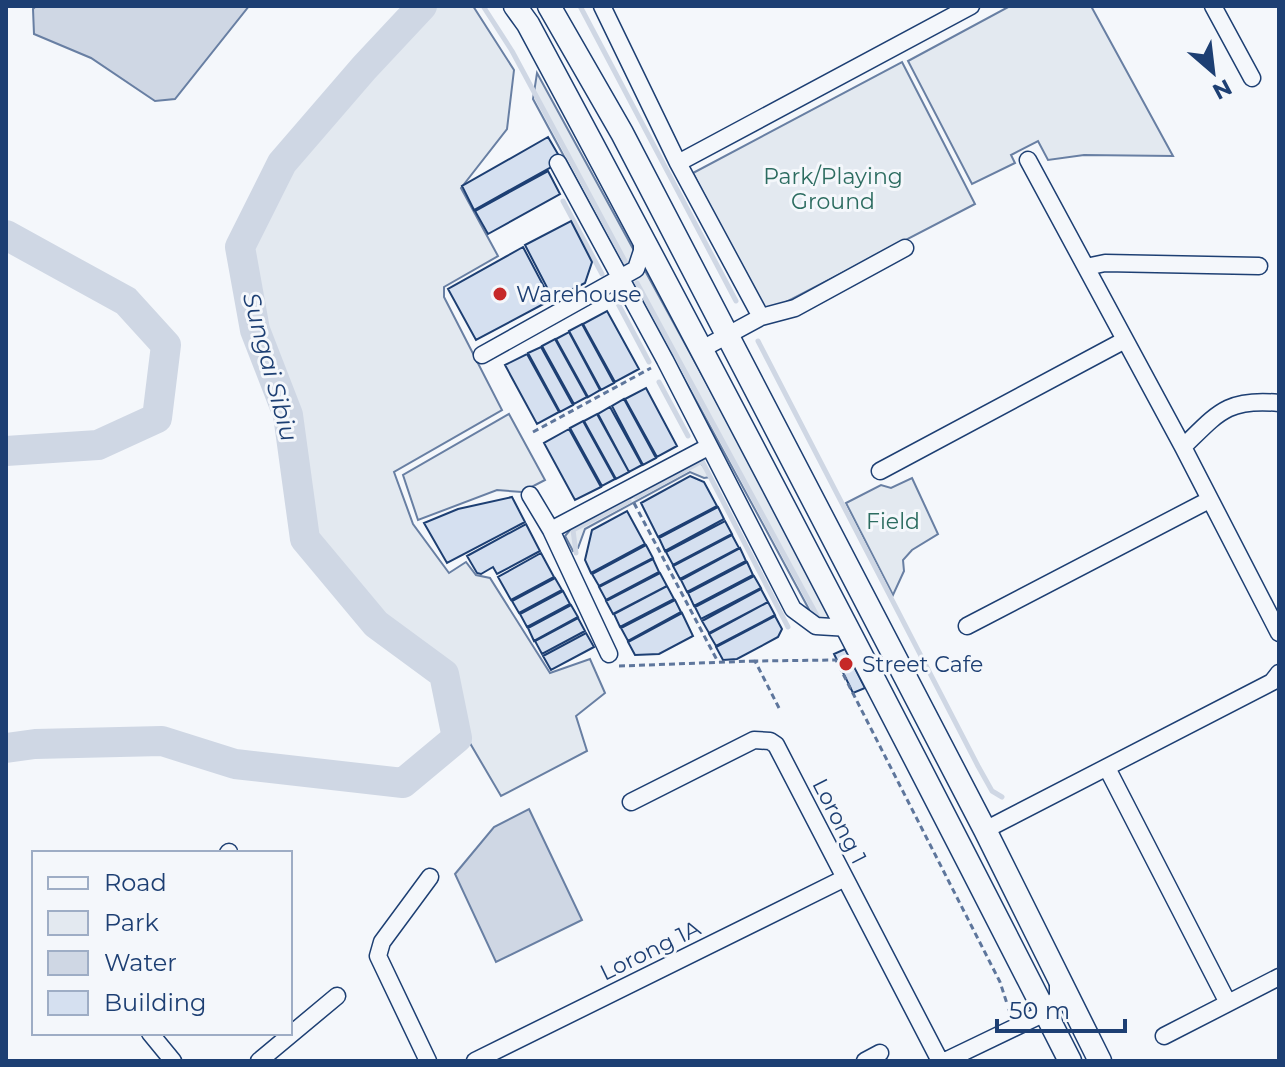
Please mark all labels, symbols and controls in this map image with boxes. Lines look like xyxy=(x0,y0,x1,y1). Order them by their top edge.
north arrow xyxy=(1173,32,1253,112)
text: N xyxy=(1208,73,1236,105)
park label: Park/Playing Ground xyxy=(763,163,903,215)
place label: Warehouse xyxy=(516,281,642,308)
marker: Warehouse xyxy=(491,285,509,303)
water label: Sungai Sibiu xyxy=(237,289,304,444)
park label: Field xyxy=(866,508,920,535)
place label: Street Cafe xyxy=(862,651,983,678)
marker: Street Cafe xyxy=(837,655,855,673)
street label: Lorong 1 xyxy=(807,774,873,869)
legend xyxy=(32,851,292,1035)
text: Road xyxy=(104,868,167,897)
text: Park xyxy=(104,908,159,937)
street label: Lorong 1A xyxy=(596,914,705,986)
text: Water xyxy=(104,948,177,977)
scale bar xyxy=(997,983,1125,1033)
text: Building xyxy=(104,988,207,1017)
text: 50 m xyxy=(1009,996,1070,1025)

